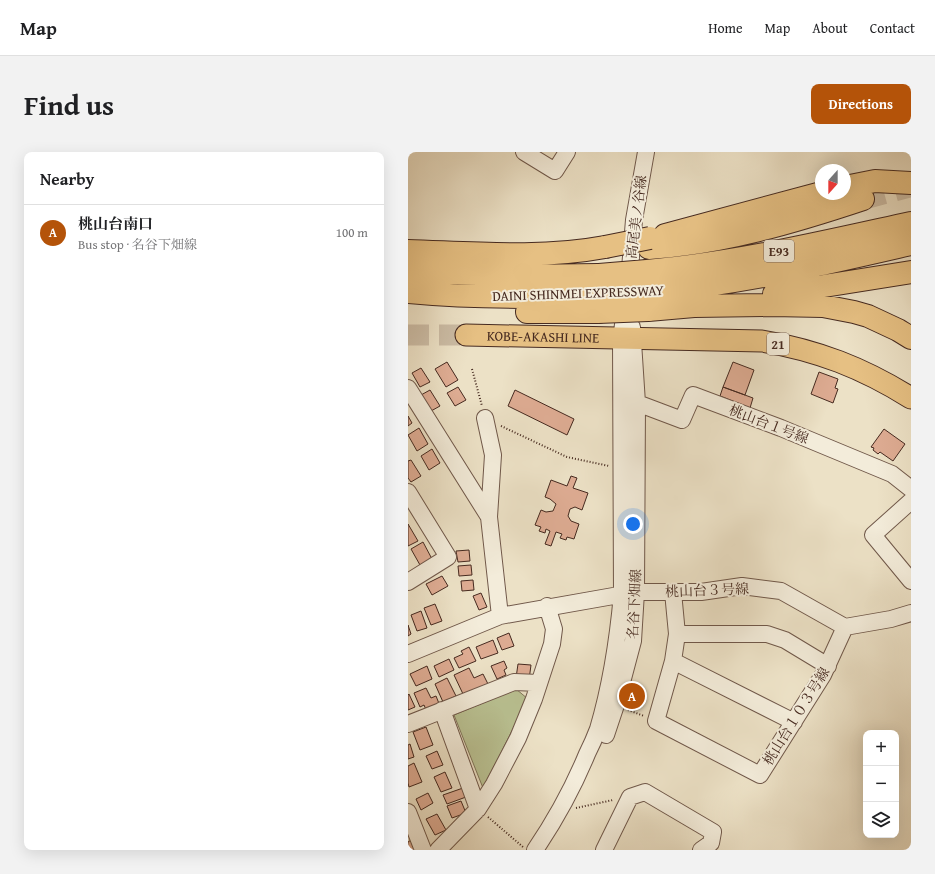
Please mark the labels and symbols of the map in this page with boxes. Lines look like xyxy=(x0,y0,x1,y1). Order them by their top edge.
north arrow xyxy=(815,164,851,200)
street label: 高尾美ノ谷線 xyxy=(621,174,651,260)
road number: E93 xyxy=(764,240,794,262)
street label: DAINI SHINMEI EXPRESSWAY xyxy=(492,280,665,306)
street label: KOBE-AKASHI LINE xyxy=(487,325,599,348)
road number: 21 xyxy=(767,333,789,355)
street label: 桃山台１号線 xyxy=(726,400,812,448)
your location xyxy=(623,514,643,534)
street label: 名谷下畑線 xyxy=(622,569,646,639)
street label: 桃山台３号線 xyxy=(665,579,749,601)
street label: 桃山台１０３号線 xyxy=(758,663,834,769)
pin: A xyxy=(619,681,645,711)

